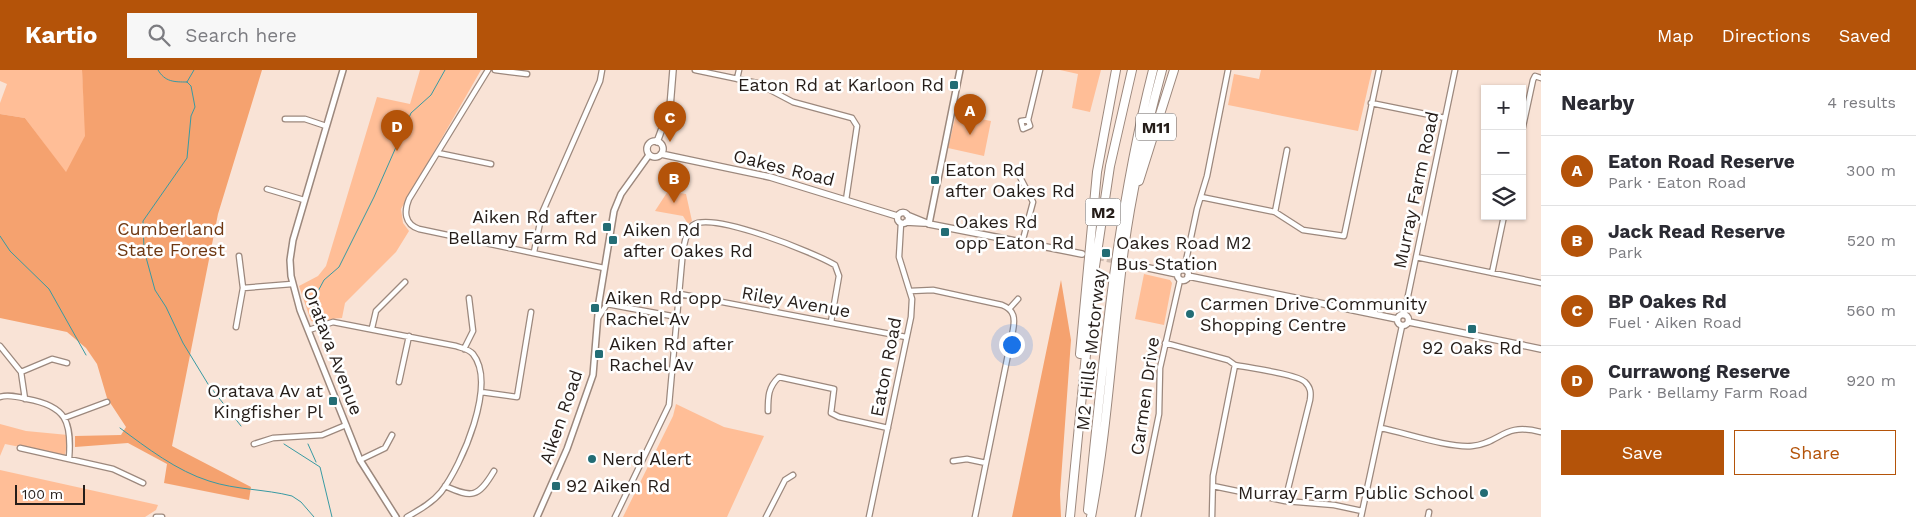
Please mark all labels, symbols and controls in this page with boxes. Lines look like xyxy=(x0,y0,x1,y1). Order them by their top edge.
search box xyxy=(127,13,477,58)
text: Kartio xyxy=(25,21,97,49)
icon: search xyxy=(145,21,173,49)
text: Search here xyxy=(185,24,297,47)
text: Map xyxy=(1657,25,1694,46)
text: Directions xyxy=(1722,25,1811,46)
text: Saved xyxy=(1839,25,1891,46)
place label: Eaton Rd at Karloon Rd xyxy=(738,74,944,95)
marker: Eaton Rd at Karloon Rd xyxy=(948,79,960,91)
map controls xyxy=(1481,85,1526,220)
button: + xyxy=(1481,85,1526,130)
text: Nearby xyxy=(1561,90,1634,115)
text: 4 results xyxy=(1827,93,1896,112)
pin: A xyxy=(954,94,986,135)
pin: C xyxy=(654,101,686,142)
street label: Murray Farm Road xyxy=(1389,109,1442,270)
pin: D xyxy=(381,110,413,151)
road number: M11 xyxy=(1136,114,1176,140)
button: − xyxy=(1481,130,1526,175)
street label: Oakes Road xyxy=(731,145,837,190)
text: Eaton Road Reserve xyxy=(1608,150,1795,173)
place label: Eaton Rd after Oakes Rd xyxy=(945,159,1075,201)
text: A xyxy=(1572,161,1582,180)
text: 300 m xyxy=(1846,161,1896,180)
pin: B xyxy=(658,162,690,203)
text: Park · Eaton Road xyxy=(1608,173,1746,192)
marker: Eaton Rd after Oakes Rd xyxy=(929,174,941,186)
button: layers xyxy=(1481,175,1526,220)
road number: M2 xyxy=(1086,198,1120,226)
place label: Aiken Rd after Bellamy Farm Rd xyxy=(448,206,597,248)
place label: Oakes Rd opp Eaton Rd xyxy=(955,211,1074,253)
park label: Cumberland State Forest xyxy=(117,218,226,260)
place label: Aiken Rd after Oakes Rd xyxy=(623,219,753,261)
text: Jack Read Reserve xyxy=(1608,220,1785,243)
marker: Aiken Rd after Bellamy Farm Rd xyxy=(601,221,613,233)
marker: Oakes Rd opp Eaton Rd xyxy=(939,226,951,238)
text: B xyxy=(1572,231,1582,250)
text: 520 m xyxy=(1847,231,1896,250)
place label: Oakes Road M2 Bus Station xyxy=(1116,232,1252,274)
marker: Aiken Rd after Oakes Rd xyxy=(607,234,619,246)
text: Park xyxy=(1608,243,1642,262)
marker: Oakes Road M2 Bus Station xyxy=(1100,247,1112,259)
street label: M2 Hills Motorway xyxy=(1072,268,1109,432)
street label: Riley Avenue xyxy=(740,282,852,321)
street label: Oratava Avenue xyxy=(299,284,368,418)
place label: Aiken Rd opp Rachel Av xyxy=(605,287,722,329)
text: BP Oakes Rd xyxy=(1608,290,1727,313)
place label: Carmen Drive Community Shopping Centre xyxy=(1200,293,1428,335)
text: C xyxy=(1572,301,1582,320)
text: 560 m xyxy=(1846,301,1896,320)
marker: Aiken Rd opp Rachel Av xyxy=(589,302,601,314)
marker: Carmen Drive Community Shopping Centre xyxy=(1184,308,1196,320)
text: Fuel · Aiken Road xyxy=(1608,313,1742,332)
street label: Eaton Road xyxy=(866,315,905,418)
marker: 92 Oaks Rd xyxy=(1466,323,1478,335)
your location xyxy=(999,332,1025,358)
place label: Aiken Rd after Rachel Av xyxy=(609,333,734,375)
street label: Carmen Drive xyxy=(1126,335,1163,457)
place label: 92 Oaks Rd xyxy=(1422,337,1522,358)
marker: Aiken Rd after Rachel Av xyxy=(593,348,605,360)
text: Currawong Reserve xyxy=(1608,360,1790,383)
street label: Aiken Road xyxy=(535,367,586,467)
text: D xyxy=(1571,371,1583,390)
text: 920 m xyxy=(1846,371,1896,390)
place label: Oratava Av at Kingfisher Pl xyxy=(207,380,323,422)
text: Park · Bellamy Farm Road xyxy=(1608,383,1808,402)
marker: Oratava Av at Kingfisher Pl xyxy=(327,395,339,407)
button: Save xyxy=(1561,430,1724,475)
button: Share xyxy=(1734,430,1896,475)
place label: Nerd Alert xyxy=(602,448,692,469)
marker: Nerd Alert xyxy=(586,453,598,465)
place label: 92 Aiken Rd xyxy=(566,475,670,496)
marker: 92 Aiken Rd xyxy=(550,480,562,492)
scale bar xyxy=(15,482,85,505)
place label: Murray Farm Public School xyxy=(1238,482,1474,503)
text: 100 m xyxy=(22,486,63,502)
marker: Murray Farm Public School xyxy=(1478,487,1490,499)

